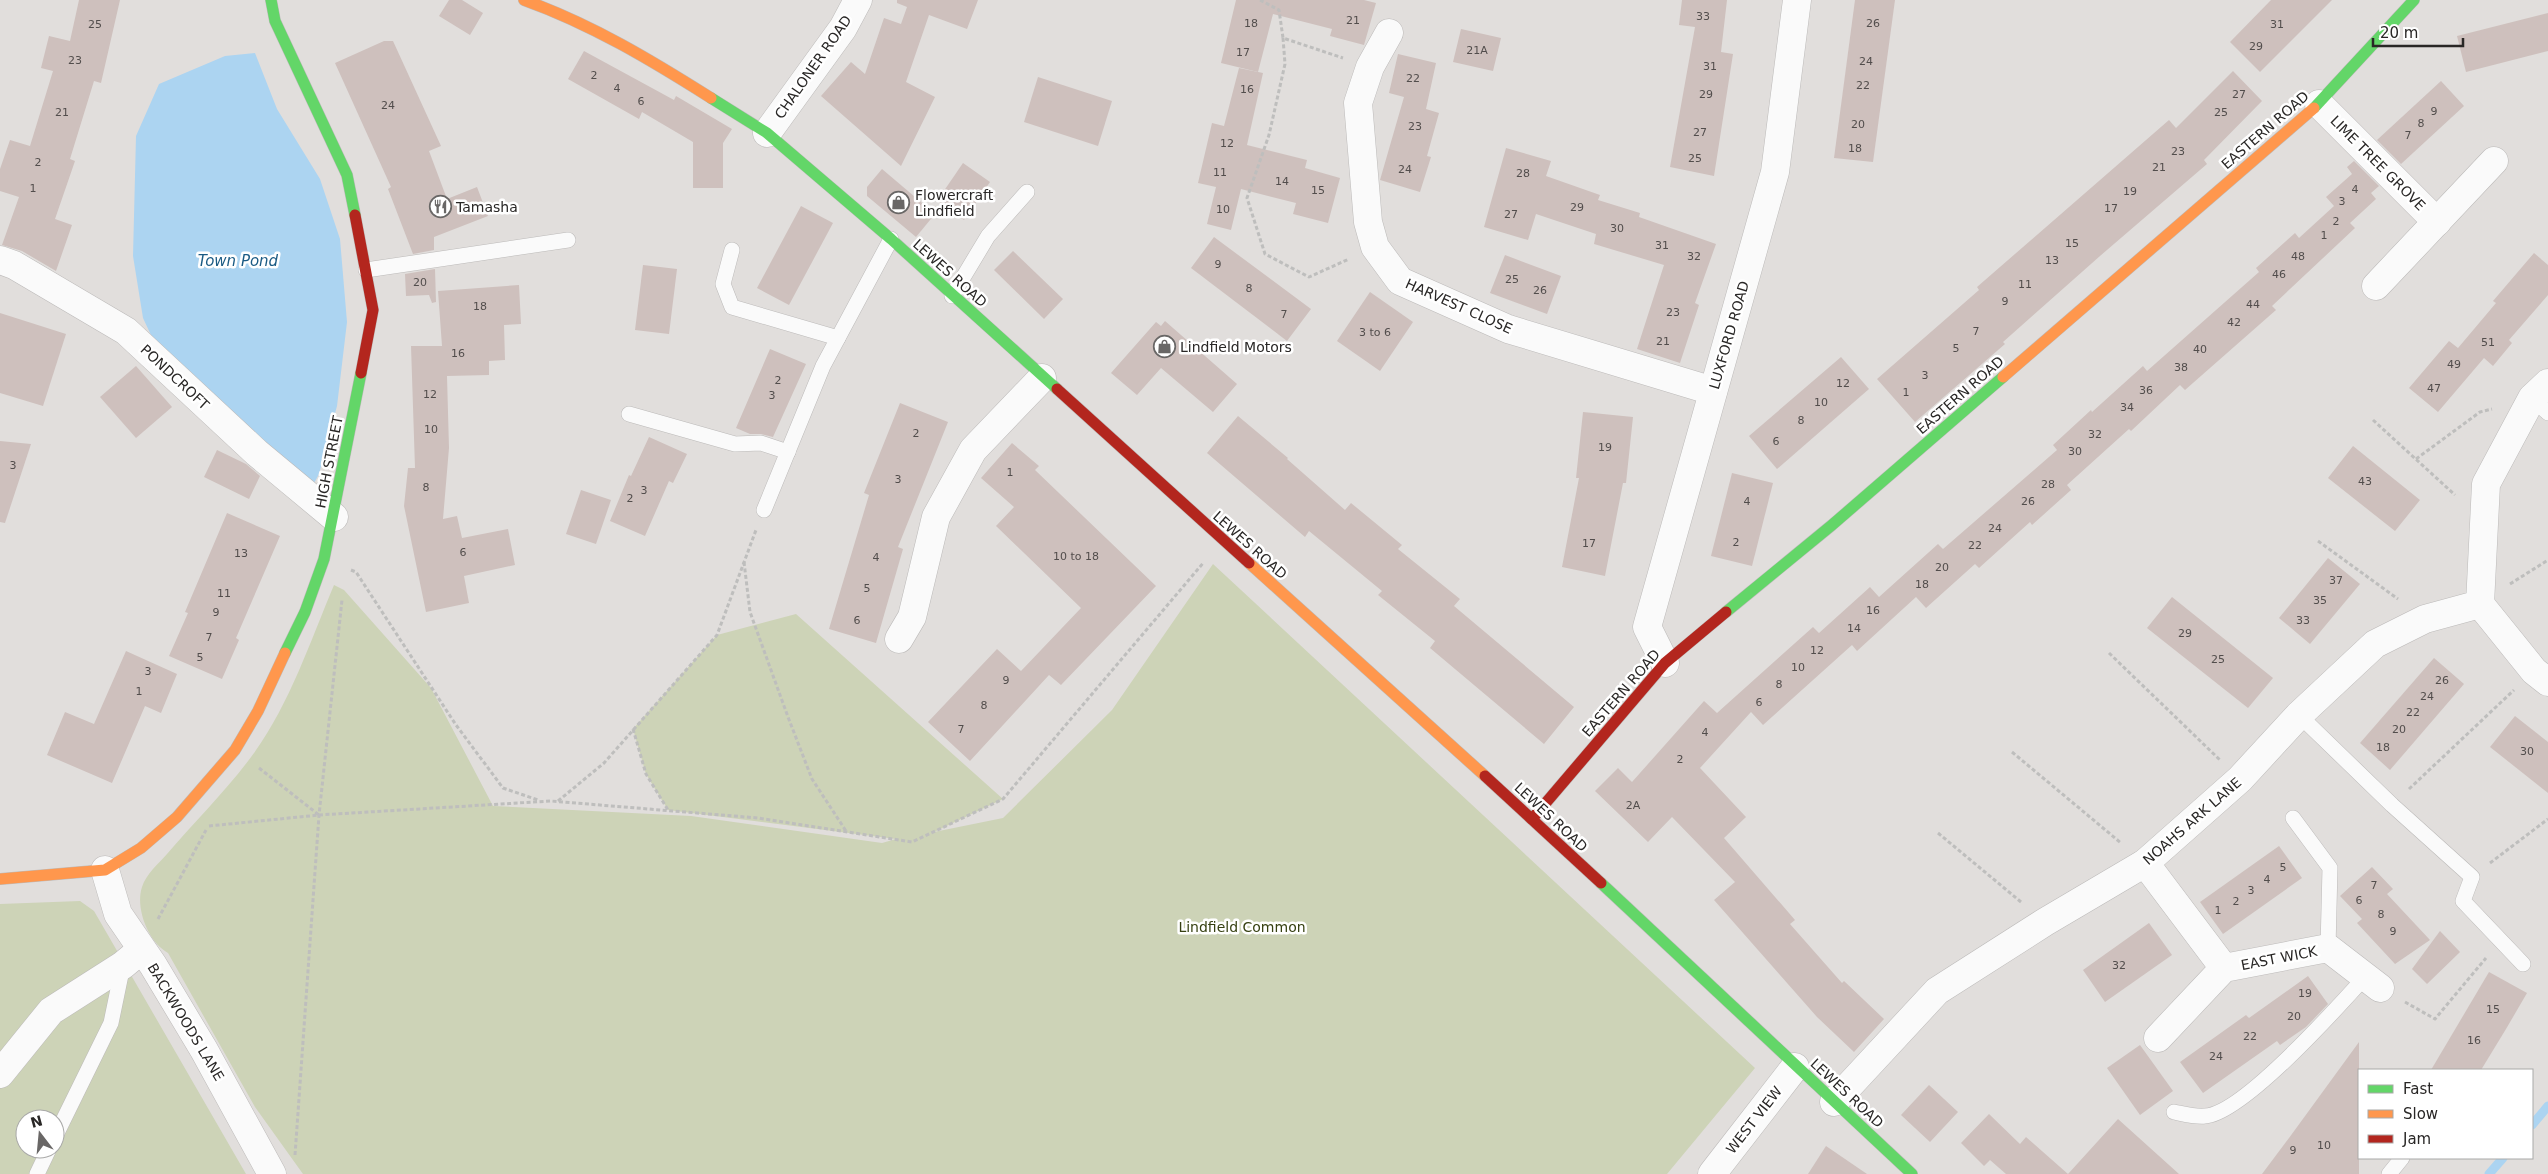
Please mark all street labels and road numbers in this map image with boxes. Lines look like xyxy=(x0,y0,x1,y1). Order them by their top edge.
street label: CHALONER ROAD xyxy=(771,12,855,122)
street label: EASTERN ROAD xyxy=(2218,88,2312,172)
street label: LIME TREE GROVE xyxy=(2327,112,2429,214)
street label: LEWES ROAD xyxy=(910,236,990,310)
street label: HARVEST CLOSE xyxy=(1403,275,1515,337)
street label: LUXFORD ROAD xyxy=(1706,279,1752,391)
street label: PONDCROFT xyxy=(138,341,213,413)
street label: EASTERN ROAD xyxy=(1913,353,2007,437)
street label: HIGH STREET xyxy=(312,414,346,510)
street label: LEWES ROAD xyxy=(1210,508,1290,582)
street label: EASTERN ROAD xyxy=(1579,646,1663,740)
street label: NOAHS ARK LANE xyxy=(2140,774,2244,868)
street label: LEWES ROAD xyxy=(1511,779,1591,855)
street label: EAST WICK xyxy=(2240,943,2319,973)
street label: BACKWOODS LANE xyxy=(145,960,227,1084)
street label: LEWES ROAD xyxy=(1807,1055,1887,1131)
street label: WEST VIEW xyxy=(1723,1083,1785,1157)

